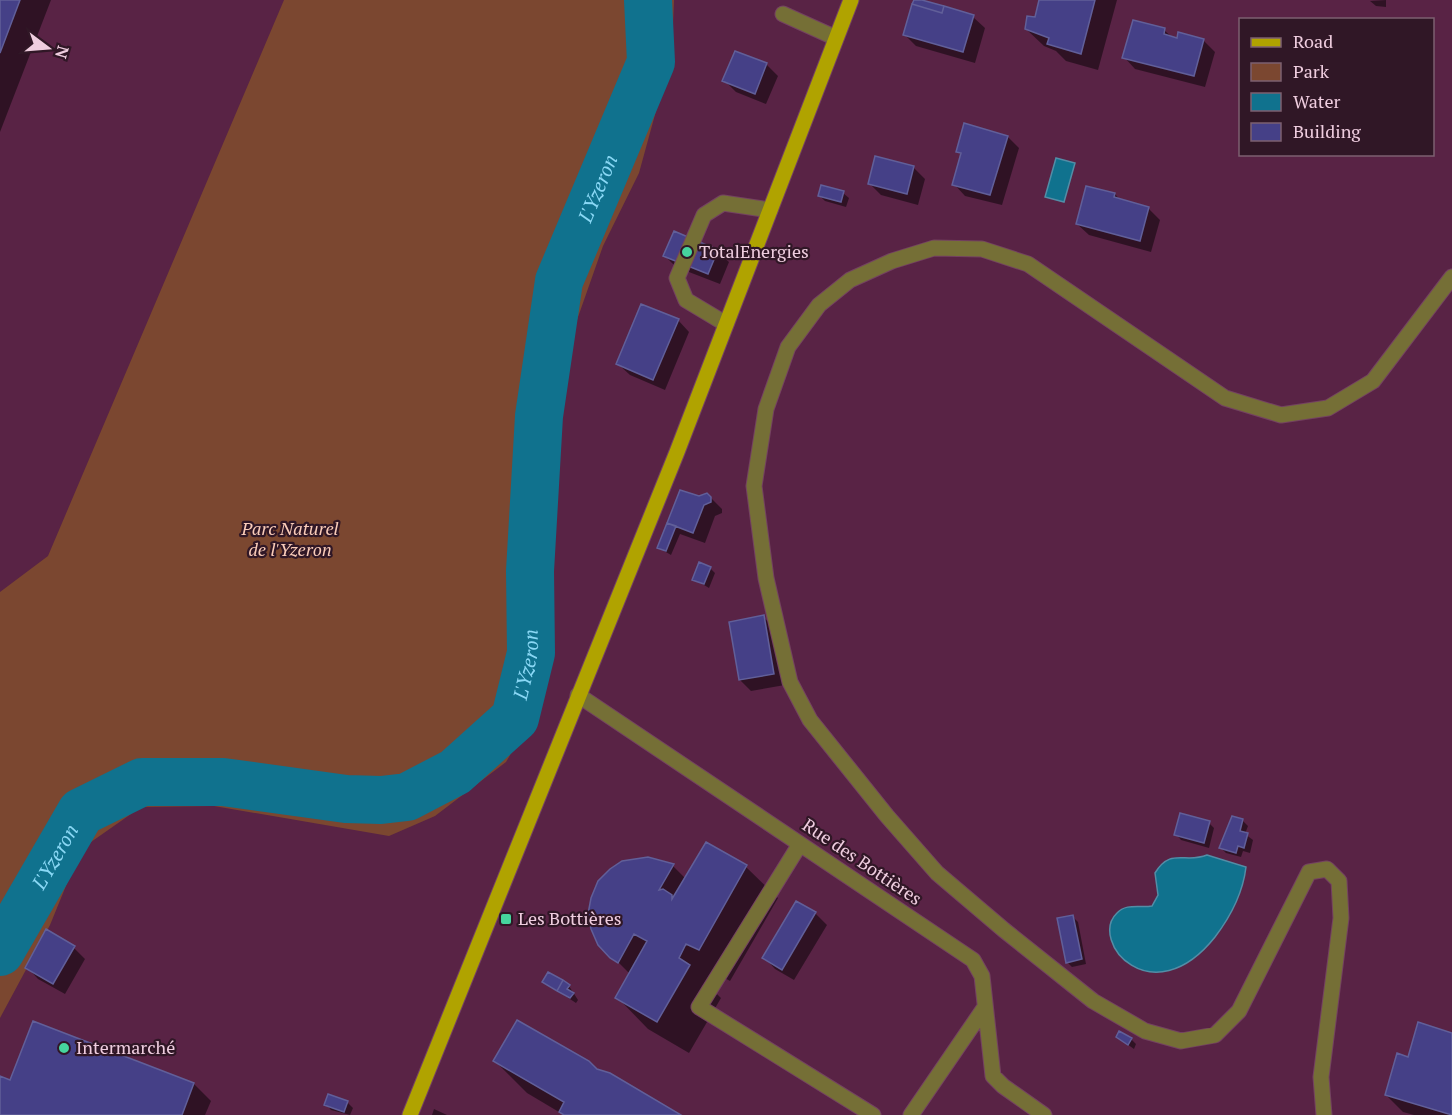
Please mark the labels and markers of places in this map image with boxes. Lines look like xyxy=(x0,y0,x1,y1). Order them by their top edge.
place label: TotalEnergies xyxy=(699,239,809,263)
marker: TotalEnergies xyxy=(680,245,694,259)
place label: Les Bottières xyxy=(518,906,622,930)
marker: Les Bottières xyxy=(499,912,513,926)
place label: Intermarché xyxy=(76,1035,175,1059)
marker: Intermarché xyxy=(57,1041,71,1055)

